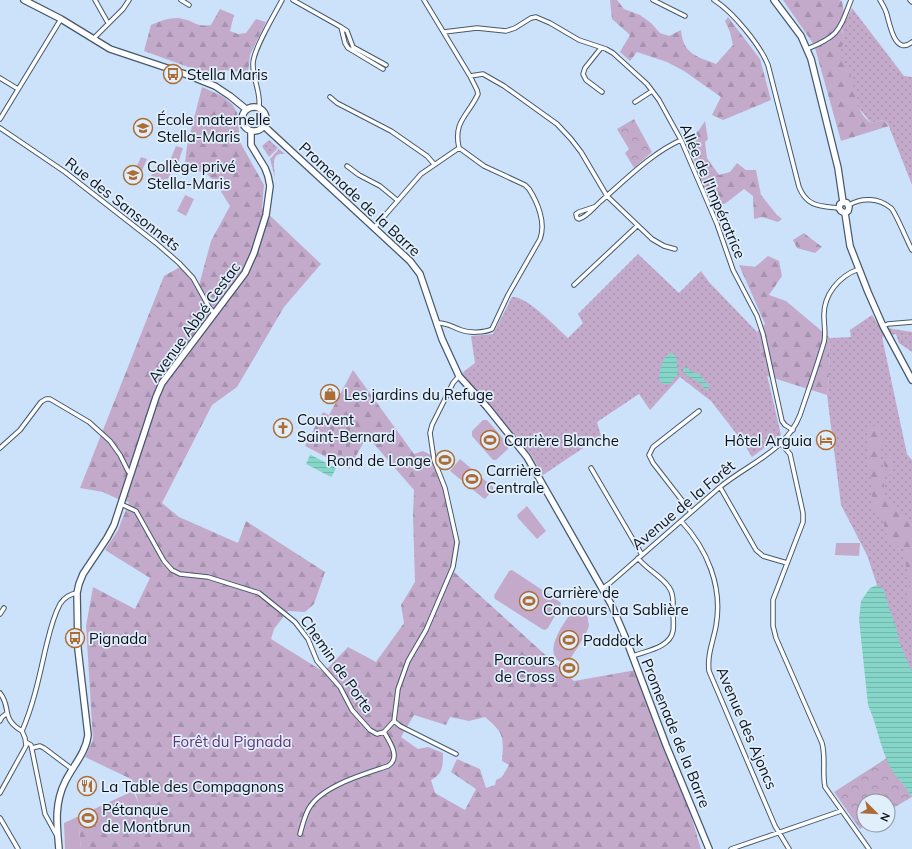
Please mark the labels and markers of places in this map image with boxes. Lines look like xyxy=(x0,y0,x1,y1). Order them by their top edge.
bus stop icon: Stella Maris xyxy=(162,63,184,85)
place label: Stella Maris xyxy=(187,65,268,84)
place label: École maternelle Stella-Maris xyxy=(157,110,270,146)
school or university icon: École maternelle Stella-Maris xyxy=(132,117,154,139)
place label: Collège privé Stella-Maris xyxy=(147,157,236,193)
school or university icon: Collège privé Stella-Maris xyxy=(122,164,144,186)
shop icon: Les jardins du Refuge xyxy=(319,383,341,405)
place label: Les jardins du Refuge xyxy=(344,385,493,404)
place label: Couvent Saint-Bernard xyxy=(297,410,395,446)
church icon: Couvent Saint-Bernard xyxy=(272,417,294,439)
sports icon: Carrière Blanche xyxy=(479,429,501,451)
hotel icon: Hôtel Arguia xyxy=(815,429,837,451)
place label: Carrière Blanche xyxy=(504,431,619,450)
place label: Hôtel Arguia xyxy=(725,431,812,450)
sports icon: Rond de Longe xyxy=(434,449,456,471)
place label: Rond de Longe xyxy=(327,451,431,470)
place label: Carrière Centrale xyxy=(486,461,544,497)
sports icon: Carrière Centrale xyxy=(461,468,483,490)
place label: Carrière de Concours La Sablière xyxy=(543,583,689,619)
sports icon: Carrière de Concours La Sablière xyxy=(518,590,540,612)
bus stop icon: Pignada xyxy=(64,627,86,649)
place label: Pignada xyxy=(89,629,147,648)
sports icon: Paddock xyxy=(558,629,580,651)
place label: Paddock xyxy=(583,631,643,650)
place label: Parcours de Cross xyxy=(494,650,555,686)
sports icon: Parcours de Cross xyxy=(558,657,580,679)
restaurant icon: La Table des Compagnons xyxy=(76,775,98,797)
place label: La Table des Compagnons xyxy=(101,777,284,796)
place label: Pétanque de Montbrun xyxy=(102,800,190,836)
sports icon: Pétanque de Montbrun xyxy=(77,807,99,829)

